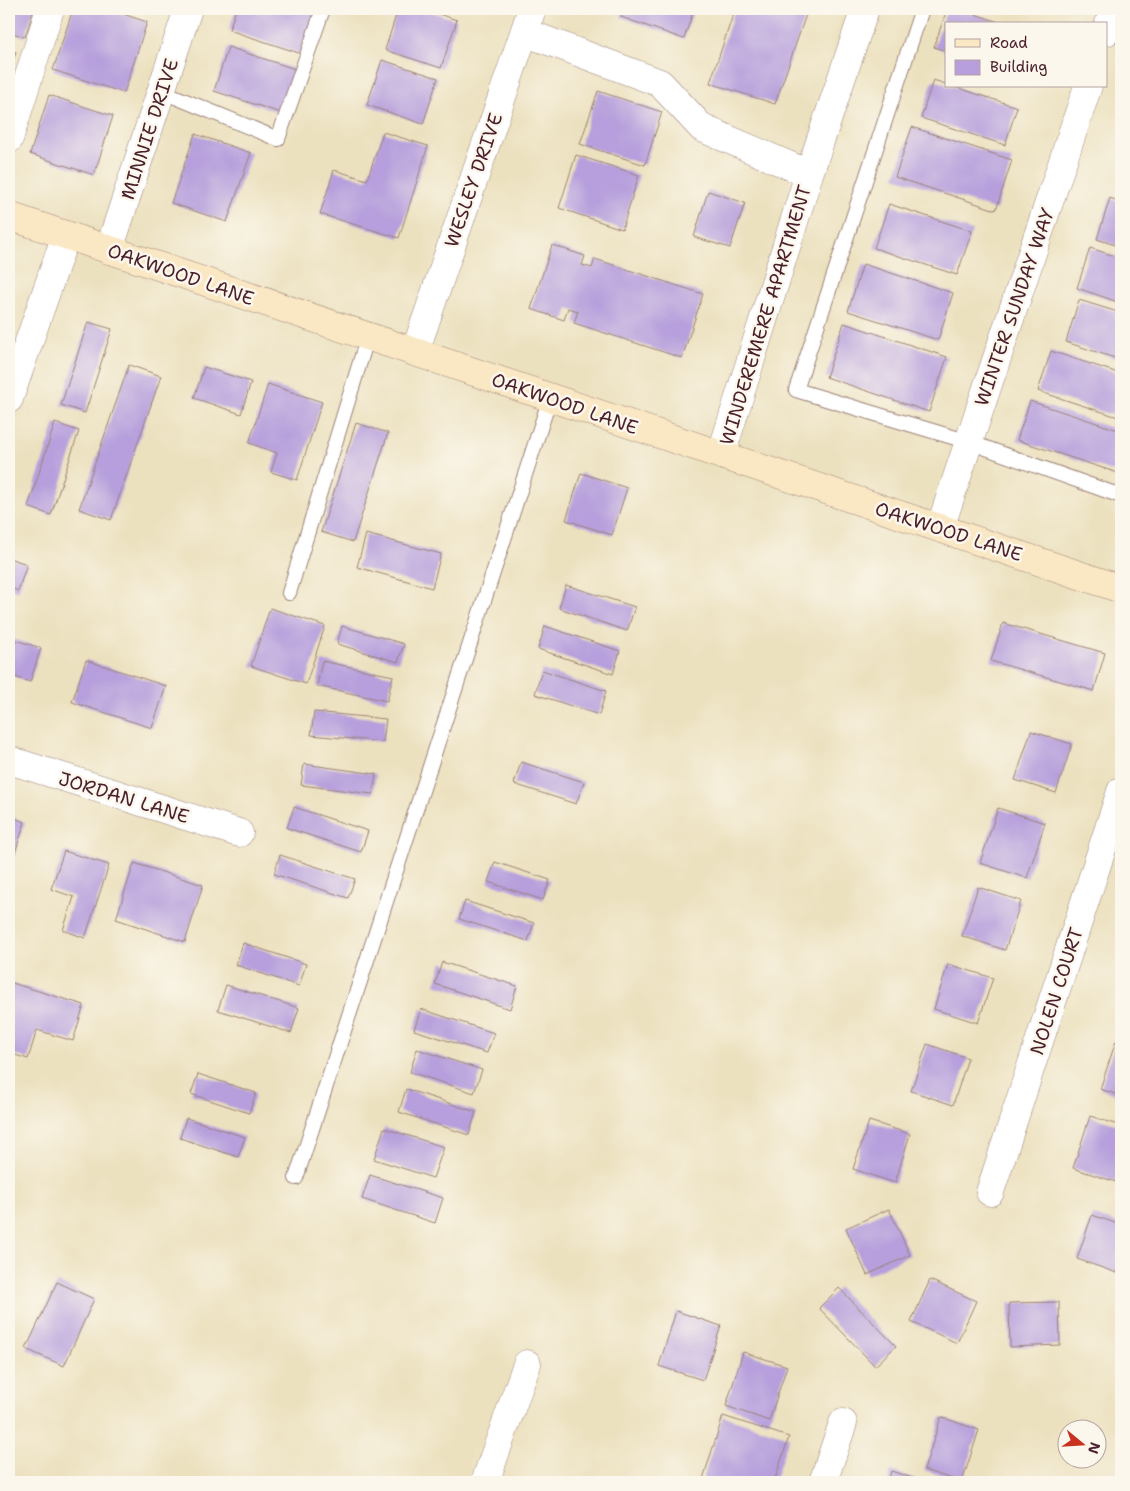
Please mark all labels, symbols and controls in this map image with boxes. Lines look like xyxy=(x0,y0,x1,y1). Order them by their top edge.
legend xyxy=(945,22,1108,88)
text: Road xyxy=(990,33,1028,53)
street label: MINNIE DRIVE xyxy=(115,55,184,203)
text: Building xyxy=(990,57,1047,77)
street label: WESLEY DRIVE xyxy=(439,109,508,251)
street label: WINDEREMERE APARTMENT xyxy=(714,182,817,448)
street label: WINTER SUNDAY WAY xyxy=(969,204,1060,410)
street label: OAKWOOD LANE xyxy=(104,238,258,311)
street label: OAKWOOD LANE xyxy=(488,367,642,440)
street label: OAKWOOD LANE xyxy=(872,496,1026,567)
street label: JORDAN LANE xyxy=(55,766,192,829)
street label: NOLEN COURT xyxy=(1024,924,1089,1058)
north arrow xyxy=(1058,1418,1108,1468)
text: N xyxy=(1084,1440,1105,1456)

